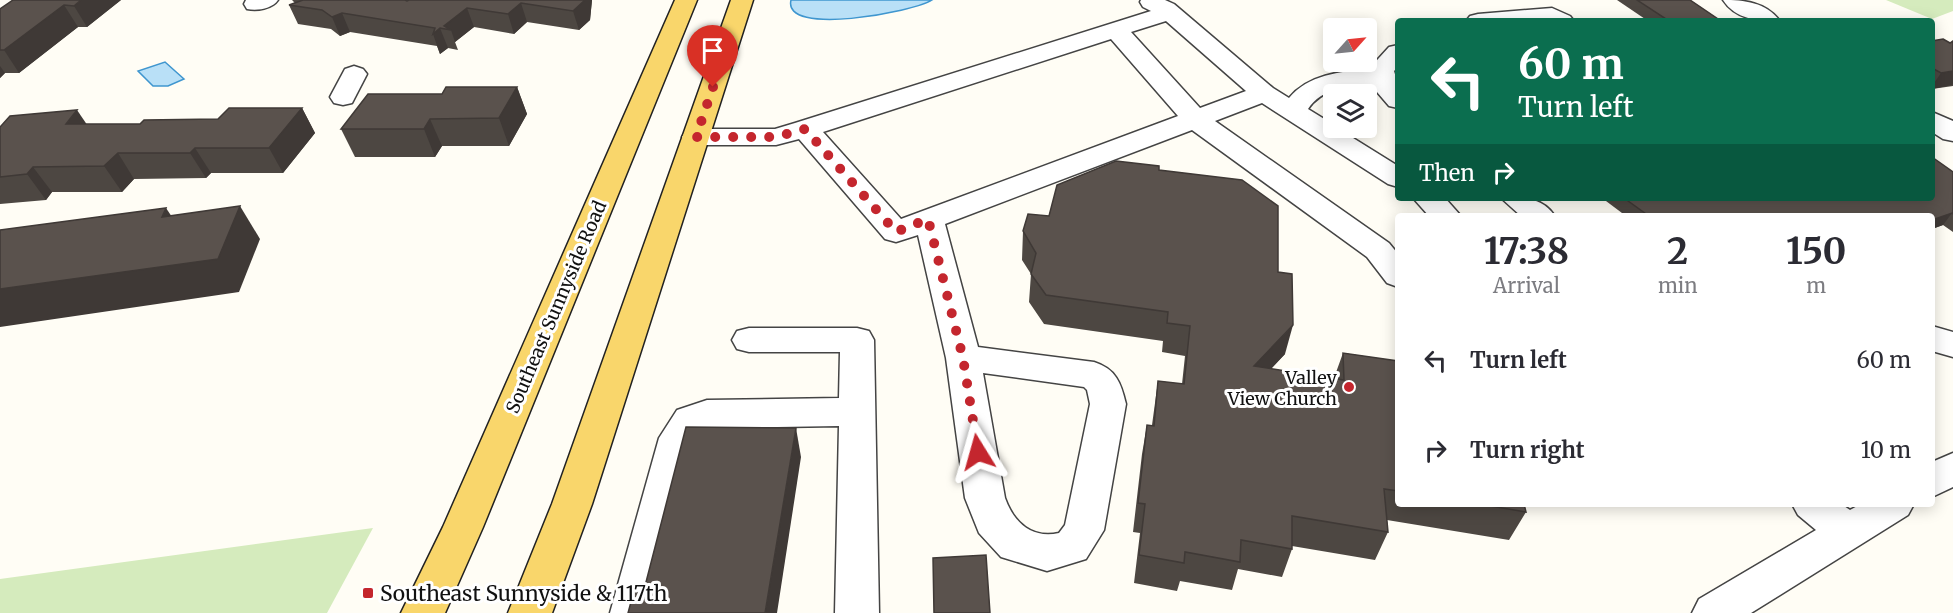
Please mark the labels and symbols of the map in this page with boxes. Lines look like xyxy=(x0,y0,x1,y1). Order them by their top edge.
north arrow xyxy=(1323,18,1377,72)
pin xyxy=(687,25,738,87)
street label: Southeast Sunnyside Road xyxy=(501,197,611,417)
place label: Valley View Church xyxy=(1227,366,1338,410)
marker: Valley View Church xyxy=(1342,380,1356,394)
position arrow xyxy=(946,420,1010,484)
place label: Southeast Sunnyside & 117th xyxy=(380,580,668,607)
marker: Southeast Sunnyside & 117th xyxy=(361,586,375,600)

